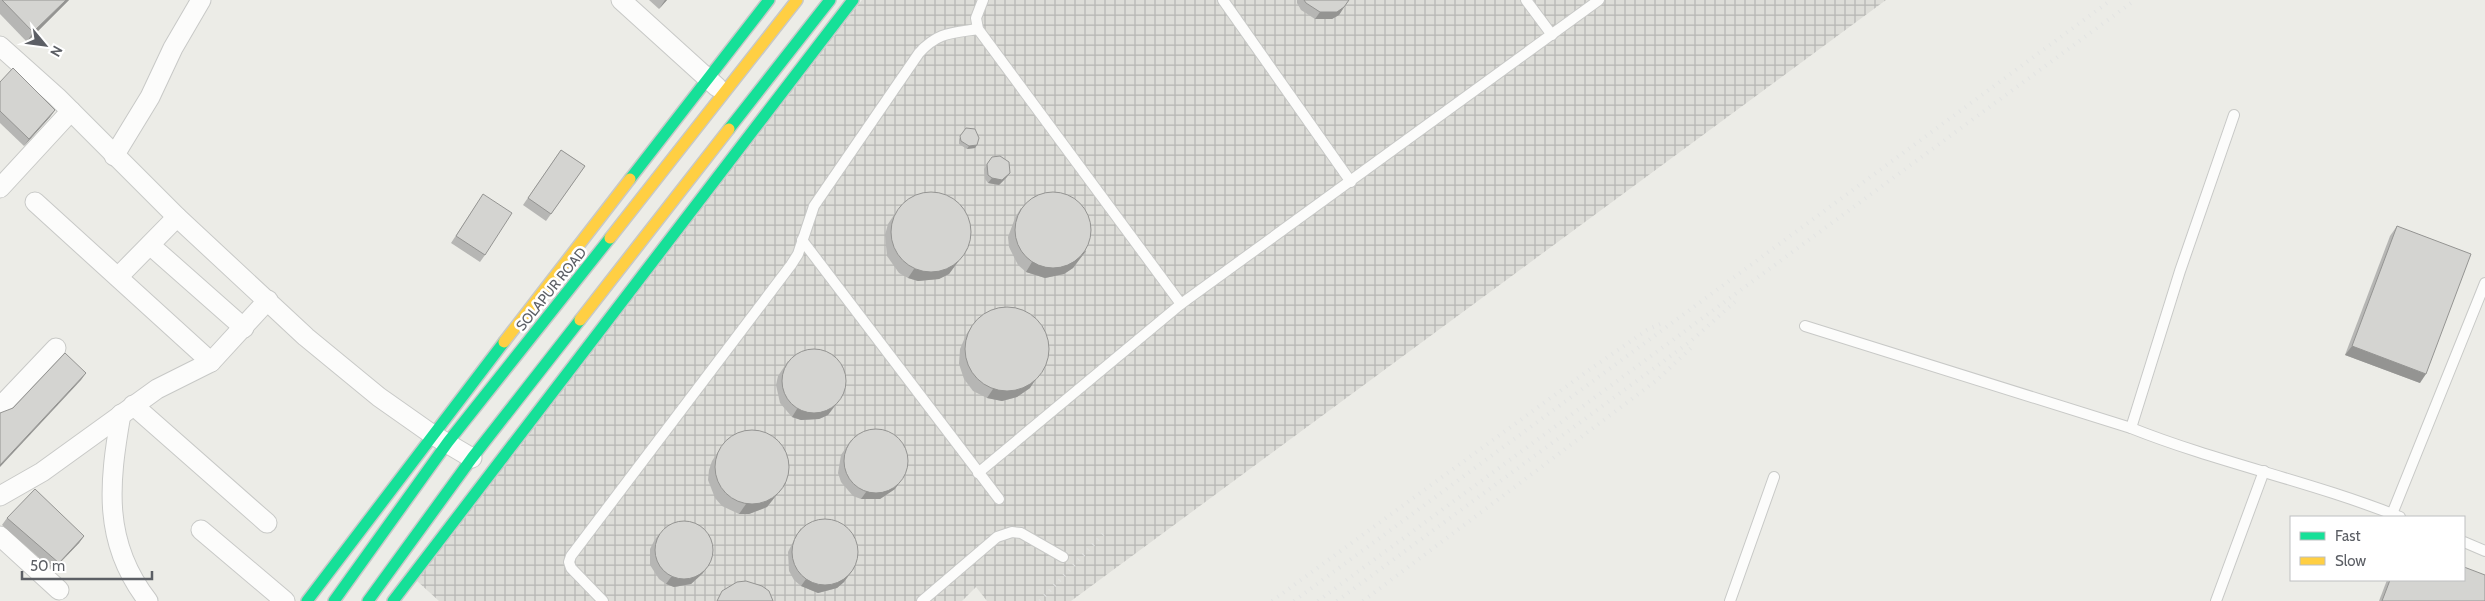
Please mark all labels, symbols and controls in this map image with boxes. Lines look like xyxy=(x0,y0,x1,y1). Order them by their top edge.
north arrow xyxy=(20,20,70,70)
text: N xyxy=(46,43,67,60)
street label: SOLAPUR ROAD xyxy=(512,244,590,334)
legend xyxy=(2290,516,2465,581)
text: Fast xyxy=(2335,527,2360,545)
scale bar xyxy=(22,548,152,580)
text: Slow xyxy=(2335,552,2366,570)
text: 50 m xyxy=(30,557,65,575)

